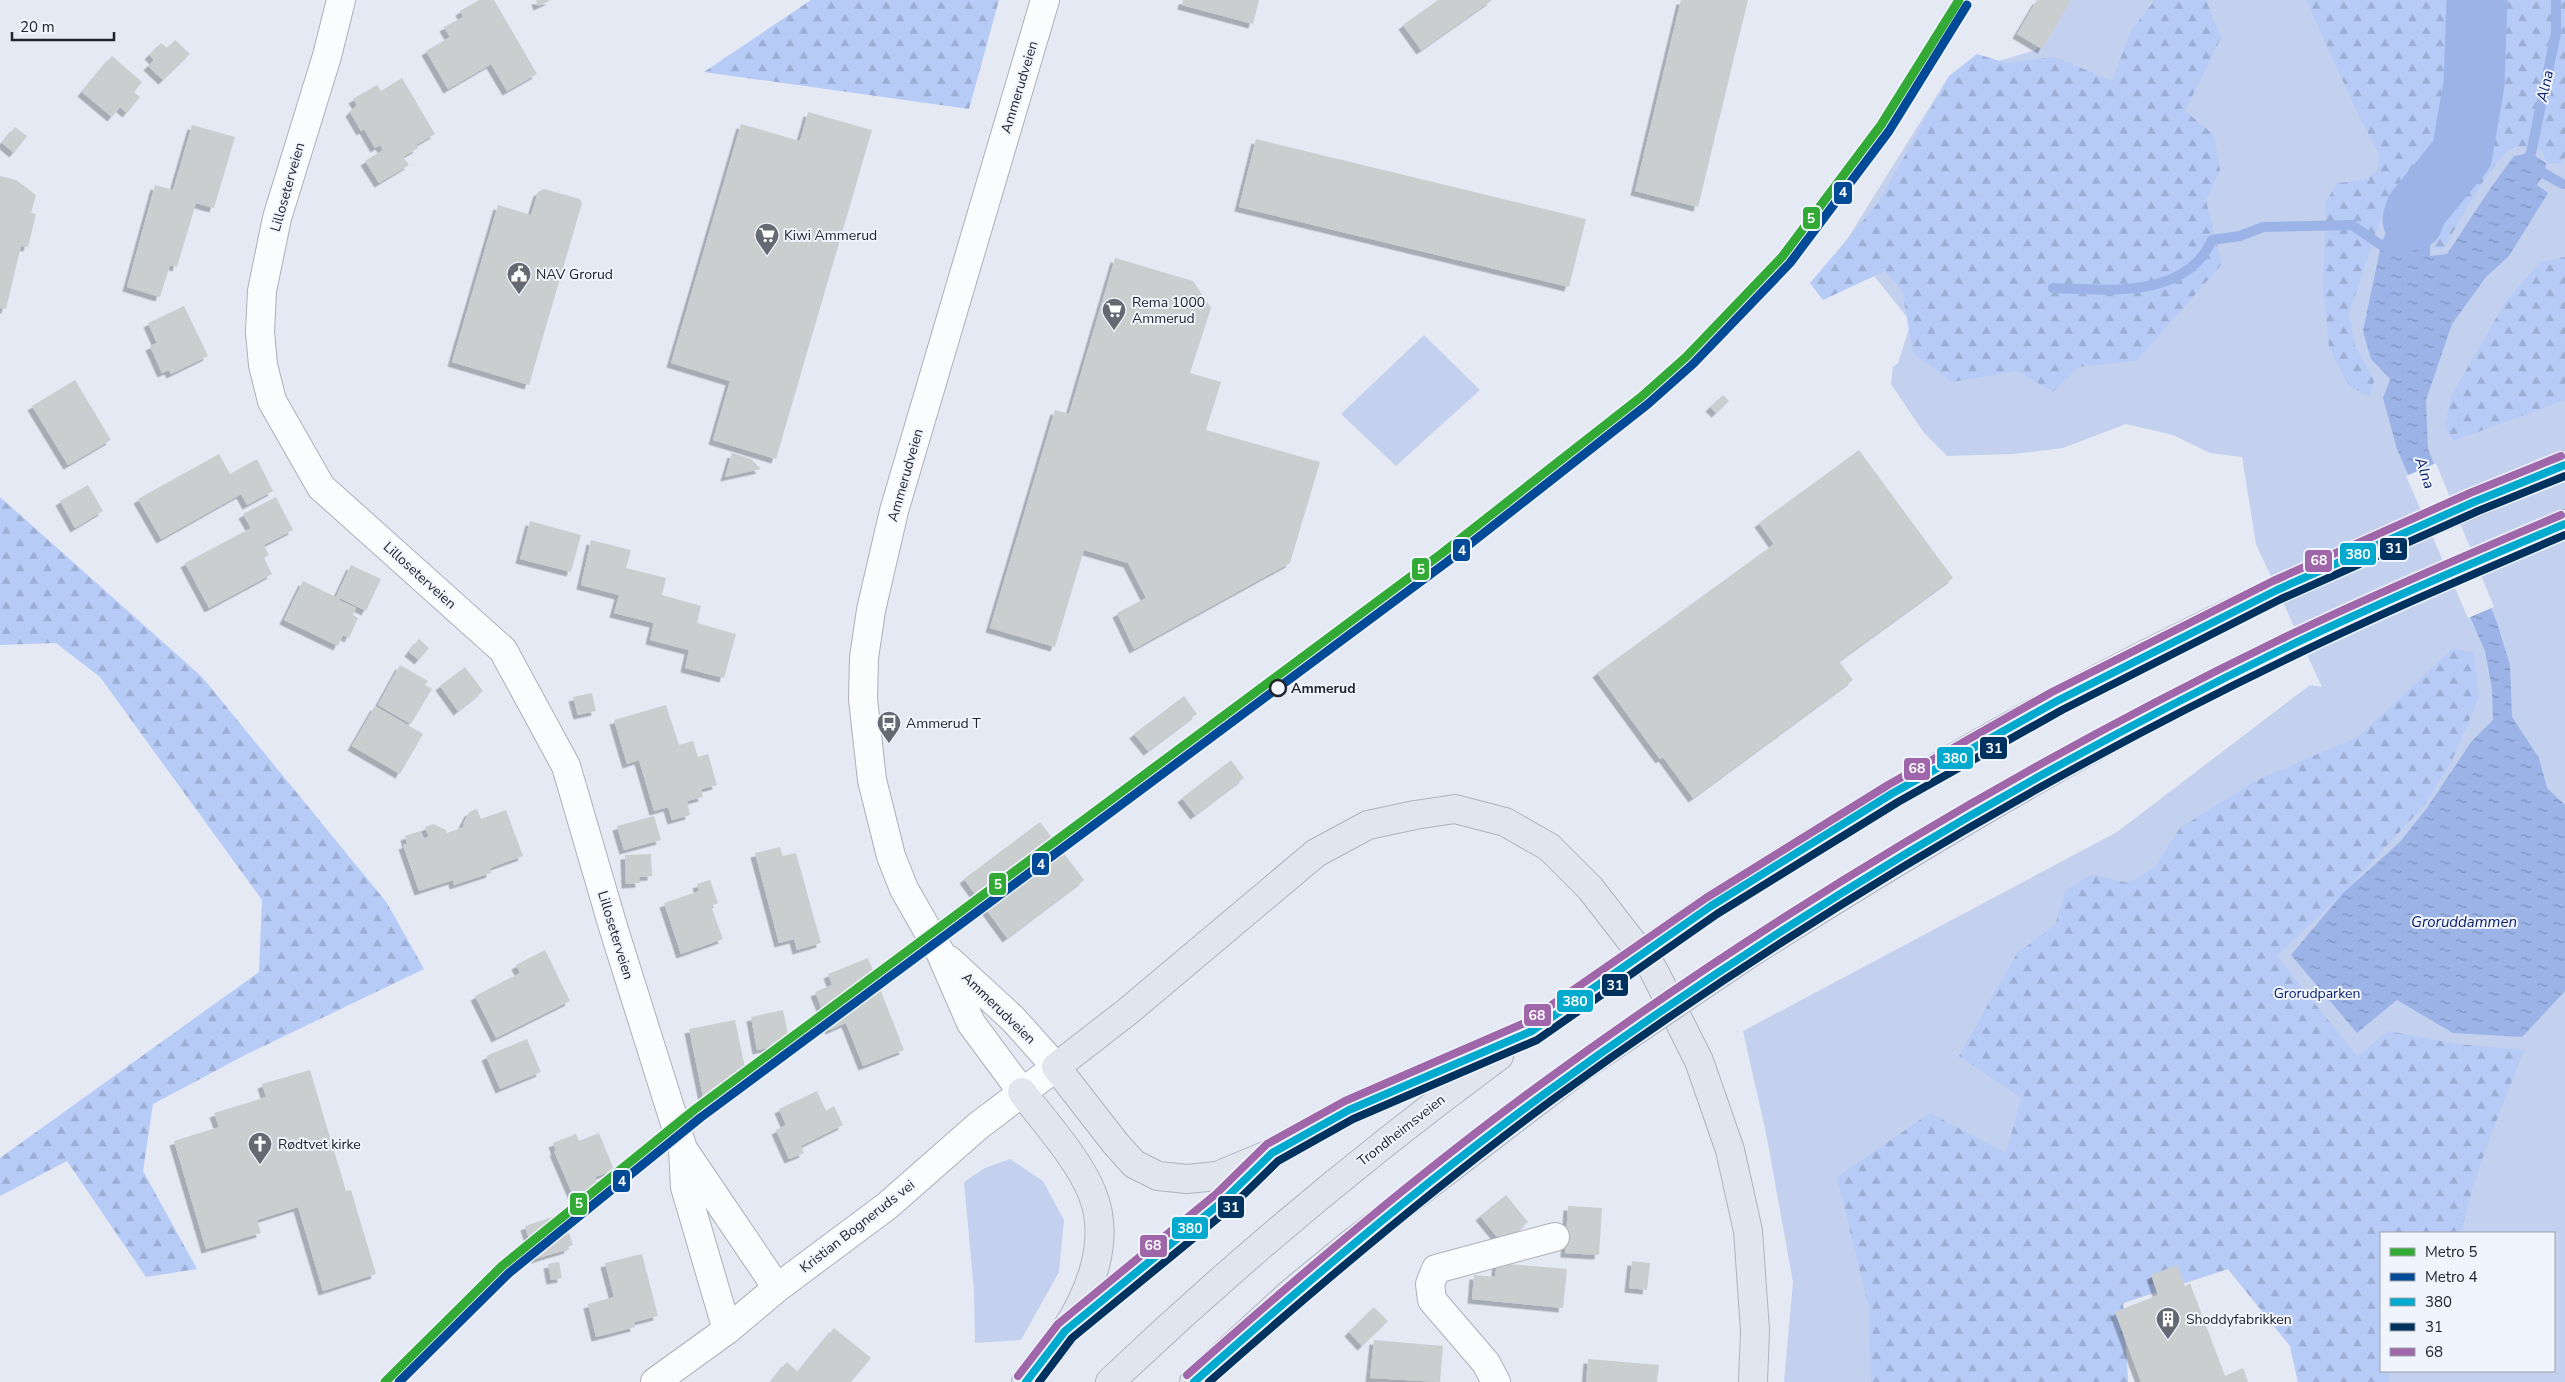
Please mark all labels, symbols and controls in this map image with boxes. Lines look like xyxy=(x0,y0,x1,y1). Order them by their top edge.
scale bar xyxy=(12,10,115,42)
text: 20 m xyxy=(20,17,55,37)
street label: Ammerudveien xyxy=(996,39,1043,136)
water label: Alna xyxy=(2532,68,2558,105)
street label: Lilloseterveien xyxy=(266,140,309,234)
line badge: 4 xyxy=(1833,181,1853,205)
text: 4 xyxy=(1839,183,1848,202)
line badge: 5 xyxy=(1802,206,1821,230)
text: 5 xyxy=(1807,209,1815,228)
supermarket icon: Kiwi Ammerud xyxy=(754,222,780,256)
place label: Kiwi Ammerud xyxy=(784,226,877,245)
public building icon: NAV Grorud xyxy=(506,261,532,295)
place label: NAV Grorud xyxy=(536,265,613,284)
place label: Rema 1000 Ammerud xyxy=(1132,293,1205,328)
supermarket icon: Rema 1000 Ammerud xyxy=(1101,297,1127,331)
street label: Ammerudveien xyxy=(883,426,928,524)
water label: Alna xyxy=(2410,454,2440,491)
line badge: 31 xyxy=(2379,537,2408,561)
street label: Lilloseterveien xyxy=(379,538,460,613)
line badge: 4 xyxy=(1452,538,1471,562)
text: 31 xyxy=(2386,539,2402,558)
text: 4 xyxy=(1458,541,1467,560)
line badge: 380 xyxy=(2339,542,2377,566)
text: 380 xyxy=(2345,545,2371,564)
line badge: 68 xyxy=(2304,549,2333,573)
text: 68 xyxy=(2311,551,2327,570)
line badge: 5 xyxy=(1411,557,1430,581)
text: 5 xyxy=(1417,560,1425,579)
marker: Ammerud xyxy=(1269,679,1287,697)
place label: Ammerud xyxy=(1291,679,1356,698)
bus stop icon: Ammerud T xyxy=(876,710,902,744)
place label: Ammerud T xyxy=(906,714,981,733)
line badge: 31 xyxy=(1979,736,2008,760)
text: 31 xyxy=(1986,739,2002,758)
line badge: 380 xyxy=(1936,746,1974,770)
text: 380 xyxy=(1942,749,1968,768)
line badge: 68 xyxy=(1903,757,1931,781)
text: 68 xyxy=(1909,759,1925,778)
line badge: 4 xyxy=(1031,852,1050,876)
text: 4 xyxy=(1037,855,1046,874)
line badge: 5 xyxy=(988,872,1007,896)
text: 5 xyxy=(994,875,1002,894)
street label: Lilloseterveien xyxy=(593,888,638,982)
water label: Groruddammen xyxy=(2411,912,2517,932)
street label: Ammerudveien xyxy=(958,968,1040,1048)
line badge: 31 xyxy=(1601,973,1629,997)
text: 31 xyxy=(1607,976,1623,995)
park label: Grorudparken xyxy=(2274,984,2360,1003)
line badge: 380 xyxy=(1556,989,1594,1013)
text: 380 xyxy=(1562,992,1588,1011)
line badge: 68 xyxy=(1523,1003,1552,1027)
text: 68 xyxy=(1529,1006,1545,1025)
street label: Trondheimsveien xyxy=(1353,1090,1449,1171)
church icon: Rødtvet kirke xyxy=(247,1131,273,1165)
place label: Rødtvet kirke xyxy=(278,1135,361,1154)
line badge: 4 xyxy=(612,1169,631,1193)
text: 4 xyxy=(618,1172,627,1191)
street label: Kristian Bogneruds vei xyxy=(796,1176,919,1277)
line badge: 5 xyxy=(569,1192,588,1216)
text: 5 xyxy=(575,1194,583,1213)
line badge: 31 xyxy=(1217,1195,1245,1219)
text: 31 xyxy=(1223,1198,1239,1217)
line badge: 380 xyxy=(1171,1216,1209,1240)
text: 380 xyxy=(1177,1219,1203,1238)
legend xyxy=(2380,1232,2555,1372)
line badge: 68 xyxy=(1139,1234,1168,1258)
text: 68 xyxy=(1145,1236,1161,1255)
text: Metro 5 xyxy=(2425,1242,2478,1262)
text: Metro 4 xyxy=(2425,1267,2478,1287)
text: 380 xyxy=(2425,1292,2452,1312)
building icon: Shoddyfabrikken xyxy=(2155,1306,2181,1340)
place label: Shoddyfabrikken xyxy=(2186,1310,2292,1329)
text: 31 xyxy=(2425,1317,2443,1337)
text: 68 xyxy=(2425,1342,2443,1362)

